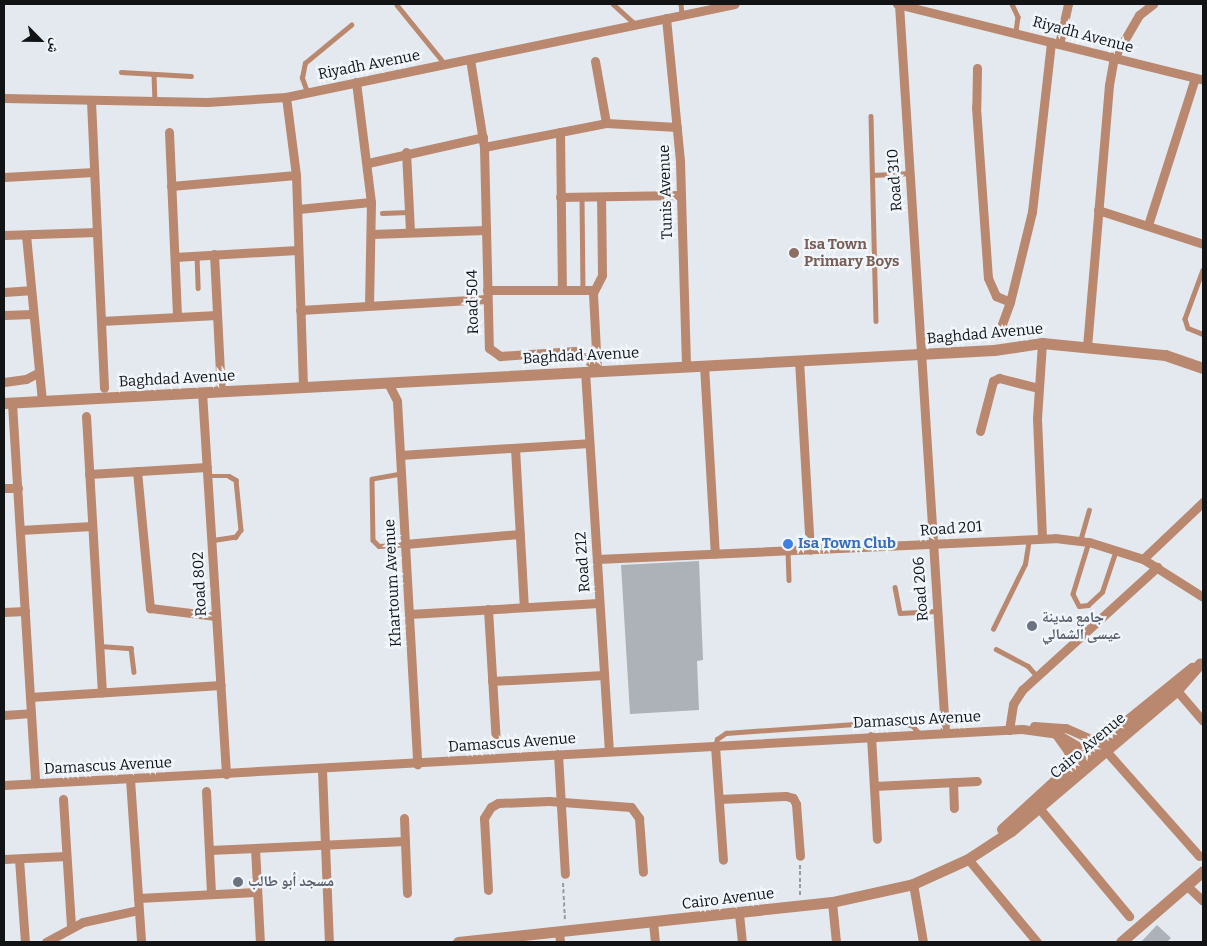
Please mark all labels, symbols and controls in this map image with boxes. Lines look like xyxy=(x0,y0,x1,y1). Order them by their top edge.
street label: Riyadh Avenue xyxy=(1031,13,1135,57)
north arrow xyxy=(15,15,65,65)
text: ش xyxy=(44,36,65,56)
street label: Riyadh Avenue xyxy=(316,46,422,84)
street label: Tunis Avenue xyxy=(655,144,677,240)
street label: Road 310 xyxy=(884,148,906,212)
place label: Isa Town Primary Boys xyxy=(804,235,899,270)
marker: Isa Town Primary Boys xyxy=(788,247,800,259)
street label: Road 504 xyxy=(463,270,483,334)
street label: Baghdad Avenue xyxy=(926,320,1044,348)
street label: Baghdad Avenue xyxy=(522,344,640,368)
street label: Baghdad Avenue xyxy=(118,367,236,391)
street label: Road 201 xyxy=(919,518,983,540)
street label: Khartoum Avenue xyxy=(381,519,405,647)
street label: Road 212 xyxy=(572,531,594,593)
place label: Isa Town Club xyxy=(798,535,896,553)
marker: Isa Town Club xyxy=(782,538,794,550)
street label: Road 802 xyxy=(189,551,211,617)
street label: Road 206 xyxy=(910,556,932,622)
place label: جامع مدينة عيسى الشمالي xyxy=(1042,608,1121,643)
marker: جامع مدينة عيسى الشمالي xyxy=(1026,620,1038,632)
street label: Damascus Avenue xyxy=(853,708,981,732)
street label: Cairo Avenue xyxy=(1047,709,1129,783)
street label: Damascus Avenue xyxy=(448,730,576,756)
street label: Damascus Avenue xyxy=(44,754,172,778)
place label: مسجد أبو طالب xyxy=(248,873,334,891)
marker: مسجد أبو طالب xyxy=(232,876,244,888)
street label: Cairo Avenue xyxy=(681,884,775,914)

